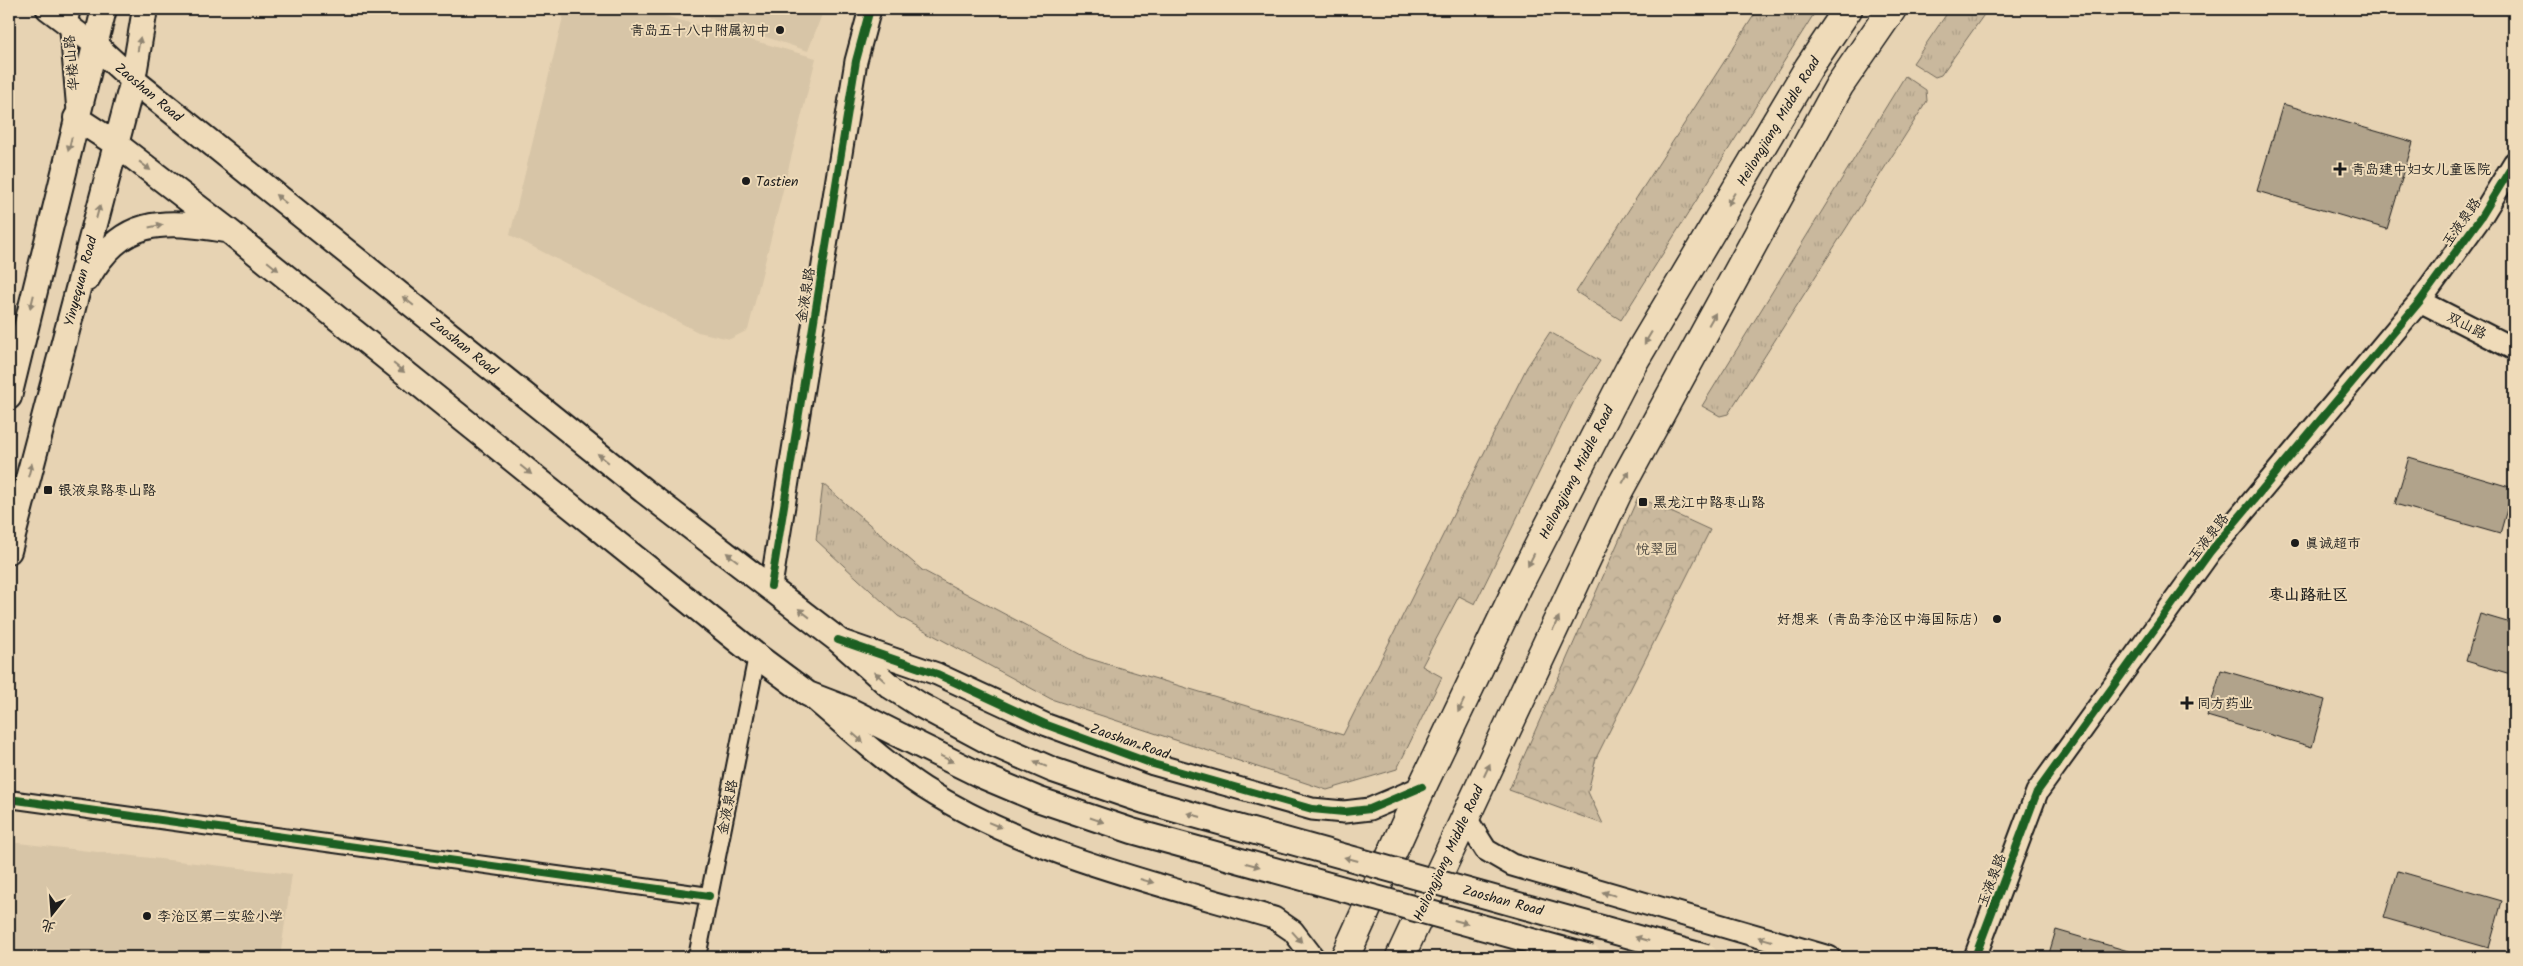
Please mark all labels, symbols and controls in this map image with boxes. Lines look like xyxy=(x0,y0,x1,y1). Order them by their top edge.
place label: 青岛五十八中附属初中 xyxy=(630,20,770,42)
marker: 青岛五十八中附属初中 xyxy=(774,24,786,36)
street label: 华楼山路 xyxy=(59,34,85,92)
one-way arrow xyxy=(136,36,144,52)
street label: Heilongjiang Middle Road xyxy=(1731,52,1827,191)
street label: Zaoshan Road xyxy=(110,58,188,128)
one-way arrow xyxy=(66,137,74,152)
place label: 青岛建中妇女儿童医院 xyxy=(2351,159,2491,181)
one-way arrow xyxy=(138,161,152,171)
marker: 青岛建中妇女儿童医院 xyxy=(2333,162,2347,176)
place label: Tastien xyxy=(756,171,799,193)
marker: Tastien xyxy=(740,175,752,187)
one-way arrow xyxy=(1726,192,1735,205)
street label: 玉液泉路 xyxy=(2437,193,2487,252)
one-way arrow xyxy=(275,194,288,205)
one-way arrow xyxy=(95,204,103,219)
one-way arrow xyxy=(149,221,165,229)
street label: Yinyequan Road xyxy=(58,233,104,329)
one-way arrow xyxy=(266,261,279,272)
street label: 金液泉路 xyxy=(791,266,821,325)
one-way arrow xyxy=(28,295,36,310)
one-way arrow xyxy=(402,296,415,307)
street label: 双山路 xyxy=(2443,307,2490,345)
street label: Zaoshan Road xyxy=(424,312,503,382)
one-way arrow xyxy=(1708,312,1717,325)
one-way arrow xyxy=(1643,332,1652,345)
one-way arrow xyxy=(393,363,406,374)
street label: Heilongjiang Middle Road xyxy=(1534,401,1621,543)
one-way arrow xyxy=(597,453,610,464)
one-way arrow xyxy=(26,463,34,478)
one-way arrow xyxy=(519,465,533,475)
one-way arrow xyxy=(1622,469,1630,484)
place label: 银液泉路枣山路 xyxy=(58,480,156,502)
marker: 银液泉路枣山路 xyxy=(42,484,54,496)
place label: 黑龙江中路枣山路 xyxy=(1653,492,1765,514)
marker: 黑龙江中路枣山路 xyxy=(1637,496,1649,508)
street label: 玉液泉路 xyxy=(2183,509,2235,566)
place label: 真诚超市 xyxy=(2305,533,2361,555)
marker: 真诚超市 xyxy=(2289,537,2301,549)
park label: 悦翠园 xyxy=(1636,539,1678,561)
one-way arrow xyxy=(725,552,739,562)
one-way arrow xyxy=(1527,553,1535,567)
district label: 枣山路社区 xyxy=(2268,583,2348,608)
one-way arrow xyxy=(798,608,811,618)
place label: 好想来（青岛李沧区中海国际店） xyxy=(1777,609,1987,631)
marker: 好想来（青岛李沧区中海国际店） xyxy=(1991,613,2003,625)
one-way arrow xyxy=(1552,616,1560,630)
one-way arrow xyxy=(874,672,886,683)
place label: 同方药业 xyxy=(2197,693,2253,715)
marker: 同方药业 xyxy=(2181,697,2193,709)
one-way arrow xyxy=(1456,699,1464,713)
street label: Zaoshan Road xyxy=(1087,718,1173,766)
one-way arrow xyxy=(852,732,864,744)
one-way arrow xyxy=(939,755,954,763)
one-way arrow xyxy=(1033,760,1047,768)
one-way arrow xyxy=(1483,763,1491,777)
street label: 金液泉路 xyxy=(712,778,744,837)
street label: Heilongjiang Middle Road xyxy=(1408,781,1491,925)
one-way arrow xyxy=(1187,811,1202,819)
one-way arrow xyxy=(1090,816,1105,824)
one-way arrow xyxy=(987,822,1002,830)
street label: 玉液泉路 xyxy=(1972,850,2012,910)
one-way arrow xyxy=(1343,855,1358,863)
one-way arrow xyxy=(1246,861,1261,869)
one-way arrow xyxy=(1140,877,1155,885)
street label: Zaoshan Road xyxy=(1460,880,1547,923)
north arrow xyxy=(28,888,78,938)
one-way arrow xyxy=(1601,889,1616,897)
place label: 李沧区第二实验小学 xyxy=(157,906,283,928)
marker: 李沧区第二实验小学 xyxy=(141,910,153,922)
text: 北 xyxy=(39,913,58,938)
one-way arrow xyxy=(1453,918,1468,926)
one-way arrow xyxy=(1292,930,1303,943)
one-way arrow xyxy=(1757,934,1772,942)
one-way arrow xyxy=(1635,935,1650,943)

